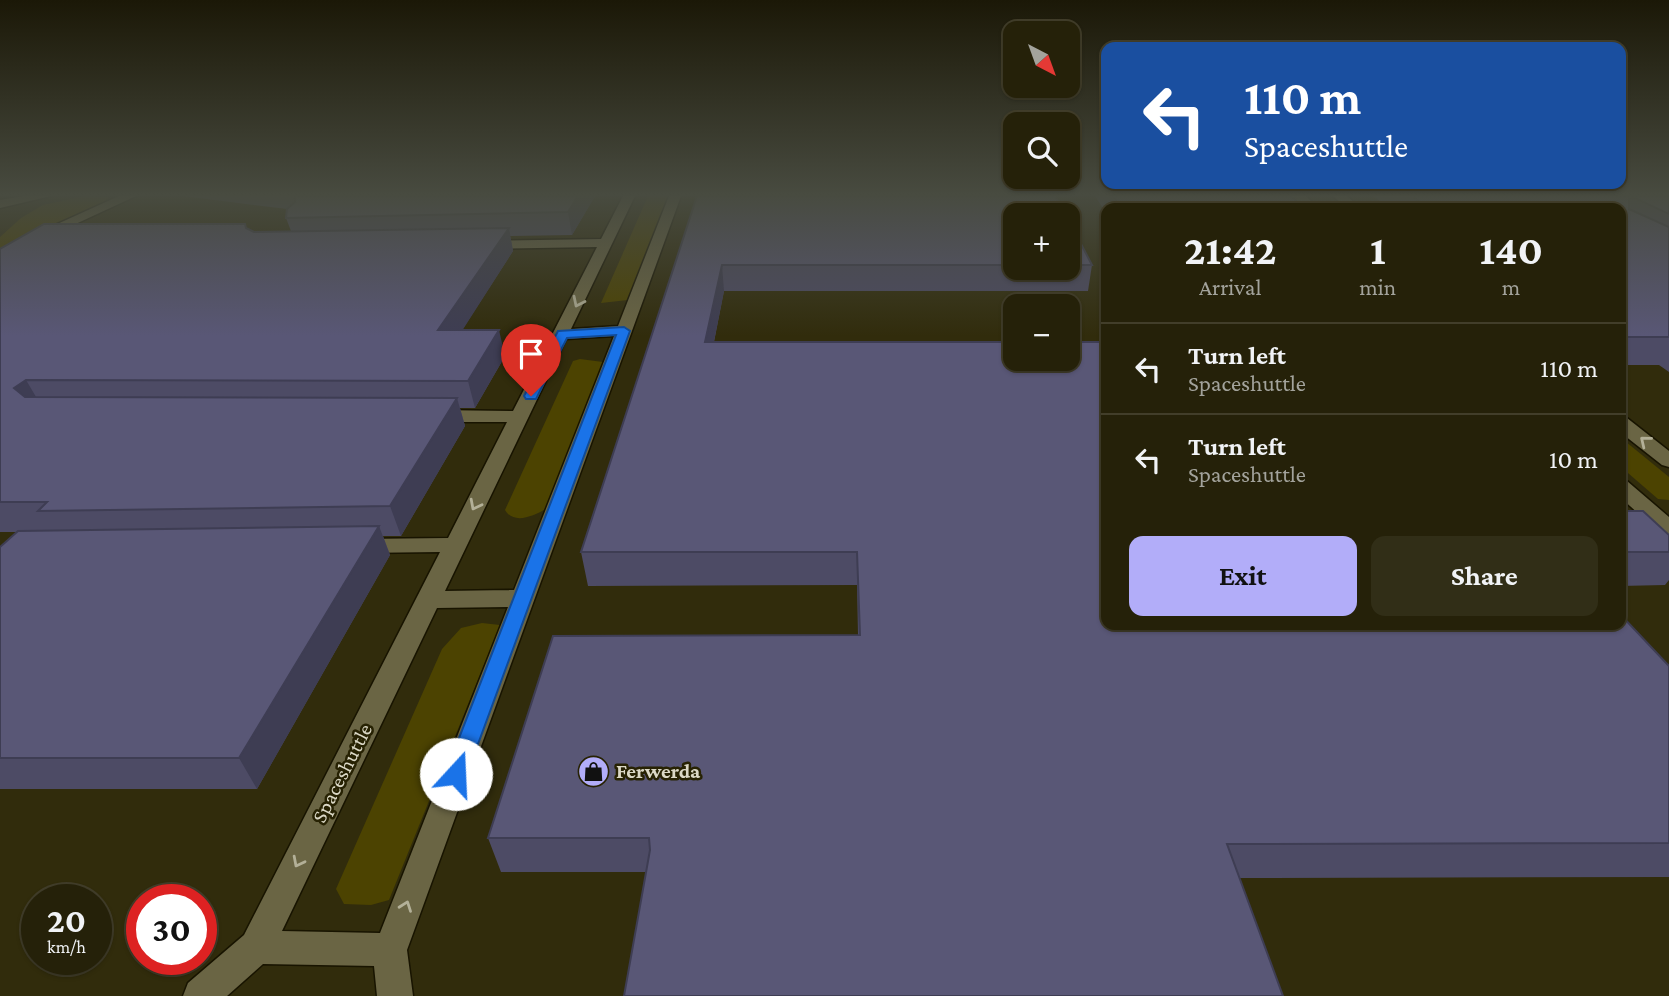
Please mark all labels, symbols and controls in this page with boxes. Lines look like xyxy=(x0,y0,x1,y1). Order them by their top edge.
north arrow xyxy=(1003,21,1080,98)
map controls xyxy=(1003,21,1080,371)
icon: left xyxy=(1129,70,1220,161)
text: 110 m xyxy=(1244,70,1361,125)
button: search xyxy=(1003,112,1080,189)
text: Spaceshuttle xyxy=(1244,128,1408,164)
button: + xyxy=(1003,203,1080,280)
text: 21:42 xyxy=(1184,226,1276,273)
text: 1 xyxy=(1370,226,1386,273)
text: 140 xyxy=(1479,226,1543,273)
text: Arrival xyxy=(1199,274,1261,300)
text: min xyxy=(1359,274,1396,300)
text: m xyxy=(1502,274,1520,300)
button: − xyxy=(1003,294,1080,371)
one-way arrow xyxy=(572,295,586,307)
pin xyxy=(501,324,561,396)
icon: arrive xyxy=(512,335,550,373)
text: Turn left xyxy=(1188,341,1286,370)
icon: left xyxy=(1129,350,1167,388)
text: 110 m xyxy=(1540,354,1598,383)
text: Spaceshuttle xyxy=(1188,370,1306,396)
text: Turn left xyxy=(1188,432,1286,461)
one-way arrow xyxy=(1640,437,1652,450)
icon: left xyxy=(1129,441,1167,479)
text: 10 m xyxy=(1549,445,1598,474)
text: Spaceshuttle xyxy=(1188,461,1306,487)
one-way arrow xyxy=(470,498,484,510)
button: Exit xyxy=(1129,536,1357,616)
button: Share xyxy=(1371,536,1598,616)
street label: Spaceshuttle xyxy=(307,720,377,826)
position arrow xyxy=(419,737,493,811)
shop icon: Ferwerda xyxy=(576,754,610,788)
place label: Ferwerda xyxy=(616,759,701,783)
one-way arrow xyxy=(292,855,306,867)
speed limit sign: 30 xyxy=(126,884,217,975)
text: 20 xyxy=(47,901,86,940)
one-way arrow xyxy=(398,901,412,913)
text: km/h xyxy=(47,937,86,957)

